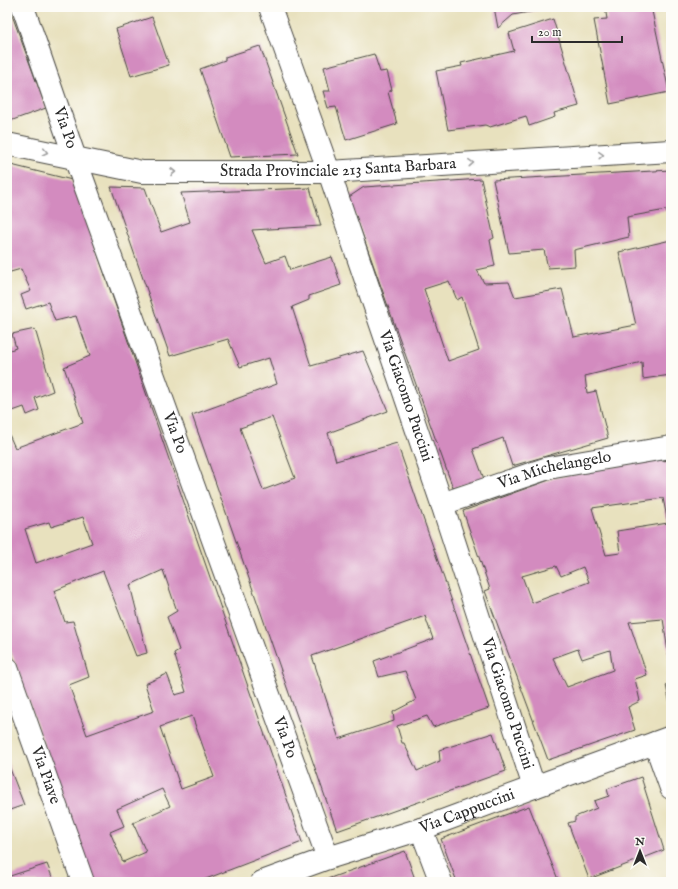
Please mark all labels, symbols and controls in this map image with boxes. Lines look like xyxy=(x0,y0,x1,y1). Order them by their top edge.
scale bar xyxy=(532,18,622,44)
text: 20 m xyxy=(538,25,561,40)
street label: Via Po xyxy=(48,104,81,152)
one-way arrow xyxy=(42,148,48,156)
one-way arrow xyxy=(598,151,604,160)
street label: Strada Provinciale 213 Santa Barbara xyxy=(220,154,457,182)
one-way arrow xyxy=(468,159,474,168)
one-way arrow xyxy=(170,168,176,176)
street label: Via Giacomo Puccini xyxy=(373,327,437,464)
street label: Via Po xyxy=(157,408,191,457)
street label: Via Michelangelo xyxy=(495,447,613,494)
street label: Via Giacomo Puccini xyxy=(476,634,538,772)
street label: Via Po xyxy=(267,713,301,761)
street label: Via Piave xyxy=(25,743,65,807)
street label: Via Cappuccini xyxy=(416,785,518,839)
north arrow xyxy=(620,831,660,871)
text: N xyxy=(634,835,645,849)

